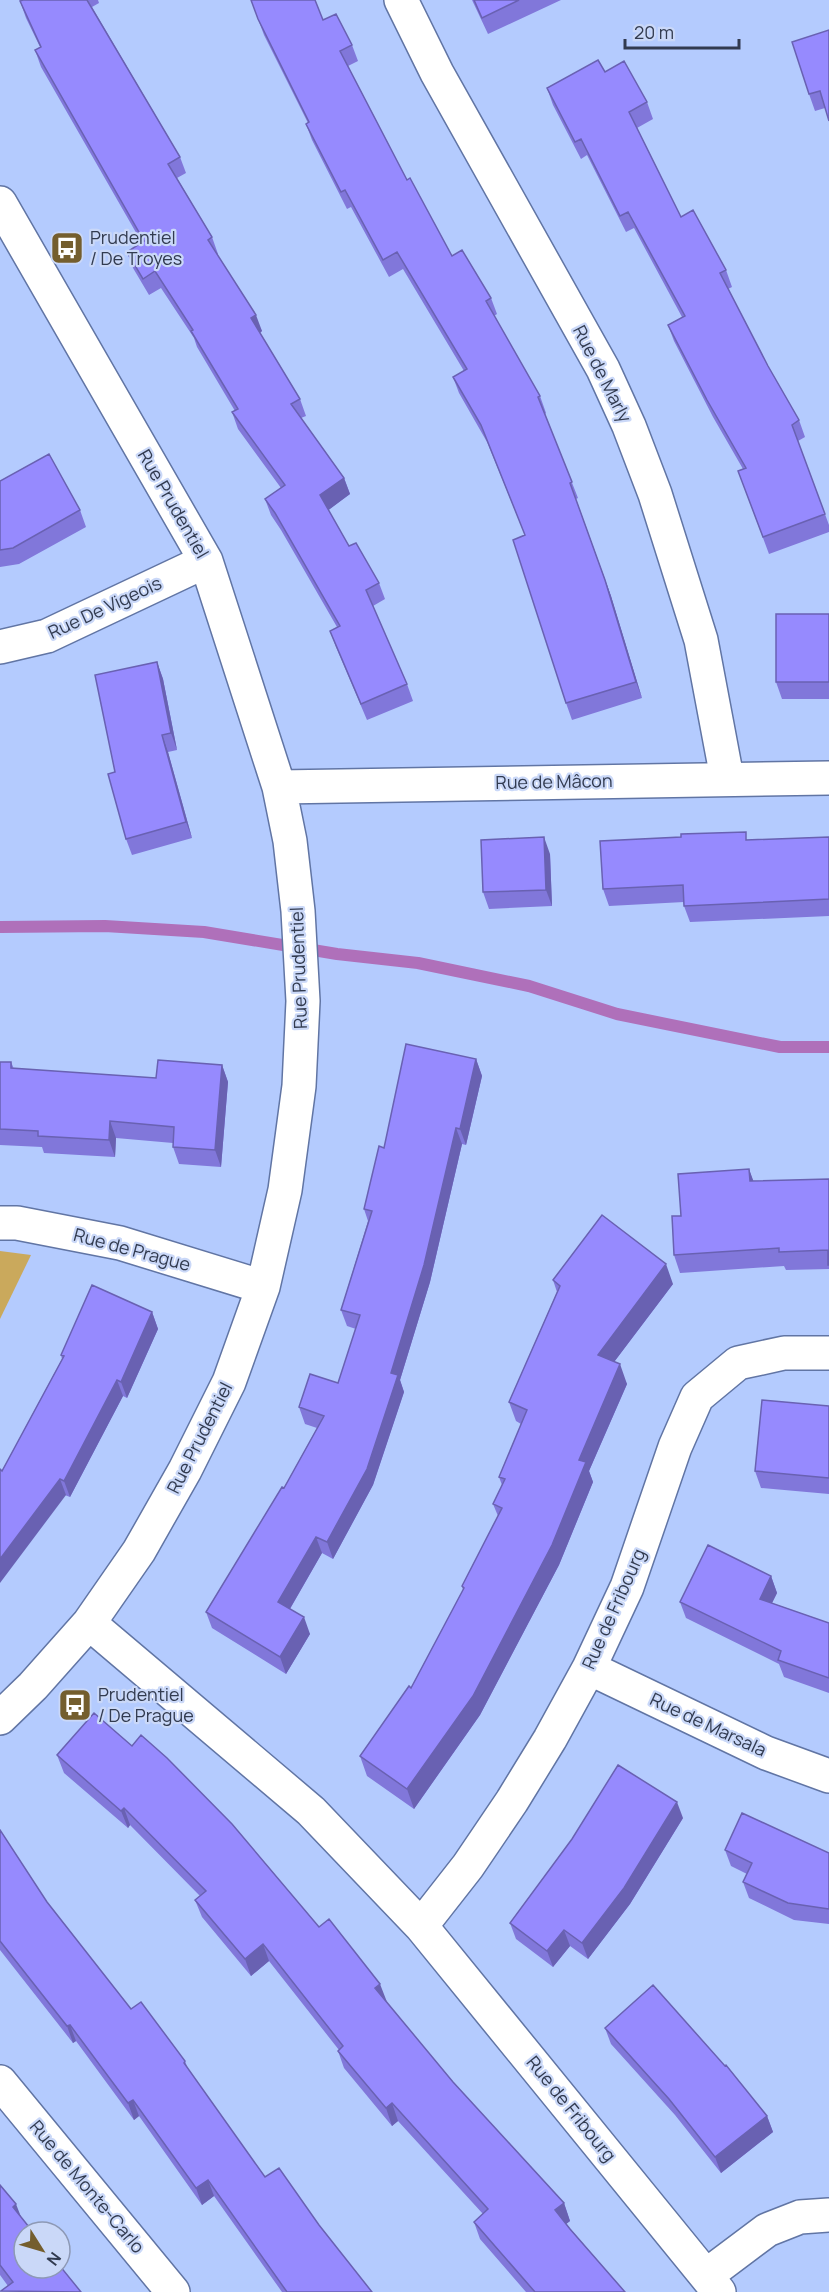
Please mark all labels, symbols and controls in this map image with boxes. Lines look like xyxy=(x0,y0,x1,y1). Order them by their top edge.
scale bar xyxy=(625,12,739,50)
text: 20 m xyxy=(634,20,674,44)
place label: Prudentiel / De Troyes xyxy=(90,225,182,270)
bus stop icon: Prudentiel / De Troyes xyxy=(49,230,85,266)
street label: Rue de Marly xyxy=(568,321,638,427)
street label: Rue Prudentiel xyxy=(133,445,215,562)
street label: Rue De Vigeois xyxy=(44,570,165,644)
street label: Rue de Mâcon xyxy=(495,768,613,794)
street label: Rue Prudentiel xyxy=(284,907,312,1029)
street label: Rue de Prague xyxy=(71,1222,193,1276)
street label: Rue Prudentiel xyxy=(161,1378,237,1497)
street label: Rue de Fribourg xyxy=(576,1545,650,1673)
place label: Prudentiel / De Prague xyxy=(98,1682,194,1727)
bus stop icon: Prudentiel / De Prague xyxy=(57,1687,93,1723)
street label: Rue de Marsala xyxy=(646,1687,771,1762)
street label: Rue de Fribourg xyxy=(522,2051,622,2166)
street label: Rue de Monte-Carlo xyxy=(25,2115,150,2258)
north arrow xyxy=(12,2220,72,2280)
text: N xyxy=(42,2248,66,2270)

